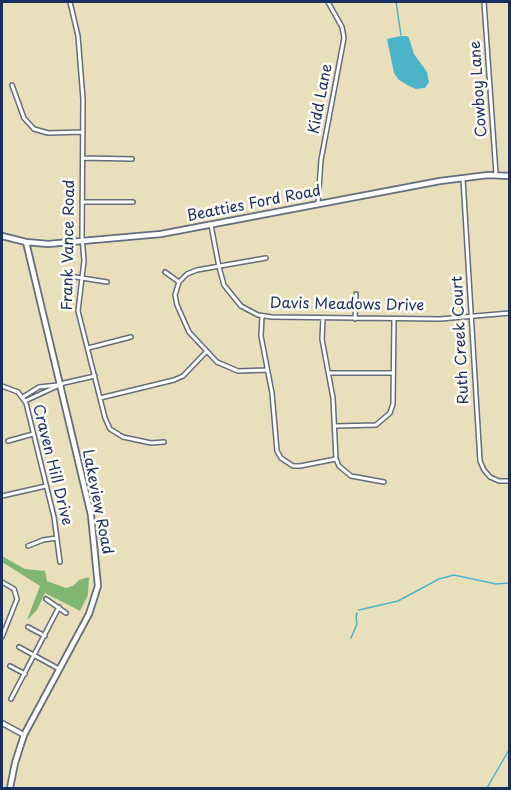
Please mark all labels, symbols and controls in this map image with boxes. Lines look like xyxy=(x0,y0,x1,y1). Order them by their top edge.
street label: Cowboy Lane xyxy=(467,40,491,138)
street label: Kidd Lane xyxy=(305,62,337,136)
street label: Frank Vance Road xyxy=(59,179,79,311)
street label: Beatties Ford Road xyxy=(185,182,323,226)
street label: Ruth Creek Court xyxy=(449,275,473,405)
street label: Davis Meadows Drive xyxy=(270,295,424,315)
street label: Craven Hill Drive xyxy=(28,403,76,527)
street label: Lakeview Road xyxy=(78,448,116,556)

